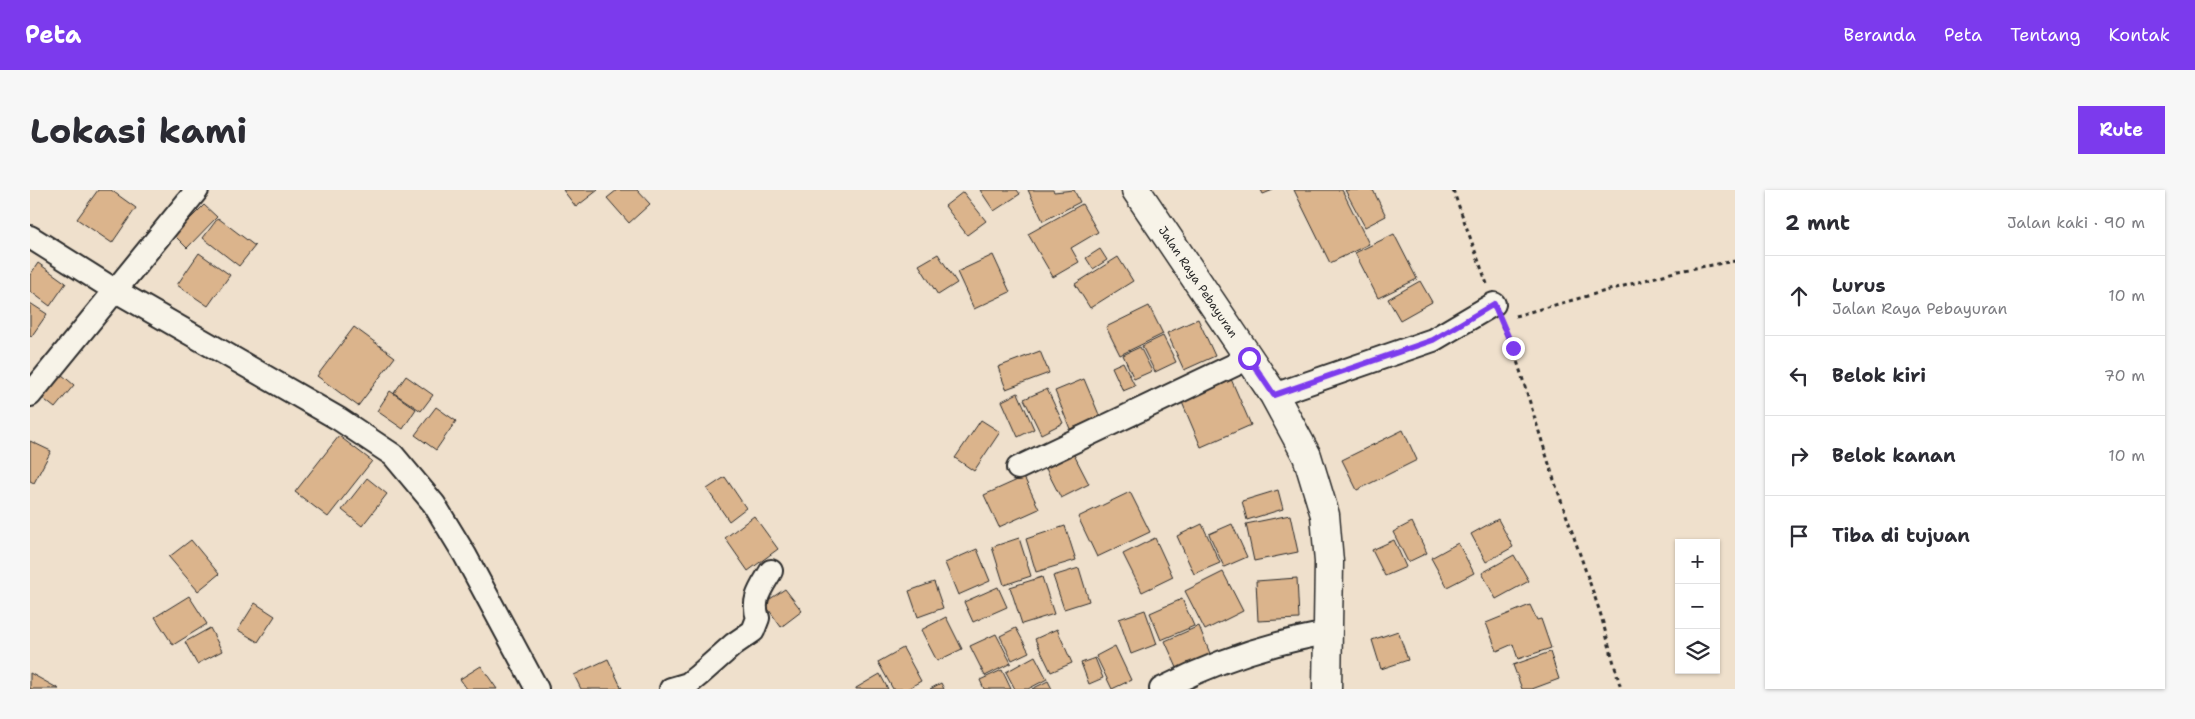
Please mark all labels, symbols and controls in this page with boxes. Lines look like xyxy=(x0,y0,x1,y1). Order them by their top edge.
text: Peta xyxy=(25,19,81,51)
text: Beranda xyxy=(1844,23,1916,47)
text: Peta xyxy=(1944,23,1982,47)
text: Tentang xyxy=(2010,23,2081,47)
text: Kontak xyxy=(2109,23,2170,47)
button: Rute xyxy=(2078,106,2165,154)
text: Lokasi kami xyxy=(30,107,247,154)
text: 2 mnt xyxy=(1785,209,1850,237)
text: Jalan kaki · 90 m xyxy=(2007,212,2145,233)
street label: Jalan Raya Pebayuran xyxy=(1155,223,1241,341)
text: Lurus xyxy=(1832,273,1886,298)
icon: ahead xyxy=(1785,282,1813,310)
text: 10 m xyxy=(2108,285,2145,306)
text: Jalan Raya Pebayuran xyxy=(1832,298,2007,319)
route end xyxy=(1502,337,1525,360)
route start xyxy=(1238,347,1261,370)
icon: left xyxy=(1785,362,1813,390)
text: Belok kiri xyxy=(1832,363,1926,388)
text: 70 m xyxy=(2104,365,2145,386)
icon: right xyxy=(1785,442,1813,470)
text: Belok kanan xyxy=(1832,443,1956,468)
text: 10 m xyxy=(2108,445,2145,466)
icon: arrive xyxy=(1785,522,1813,550)
text: Tiba di tujuan xyxy=(1832,523,1970,548)
map controls xyxy=(1675,539,1720,674)
button: + xyxy=(1675,539,1720,584)
button: − xyxy=(1675,584,1720,629)
button: layers xyxy=(1675,629,1720,674)

